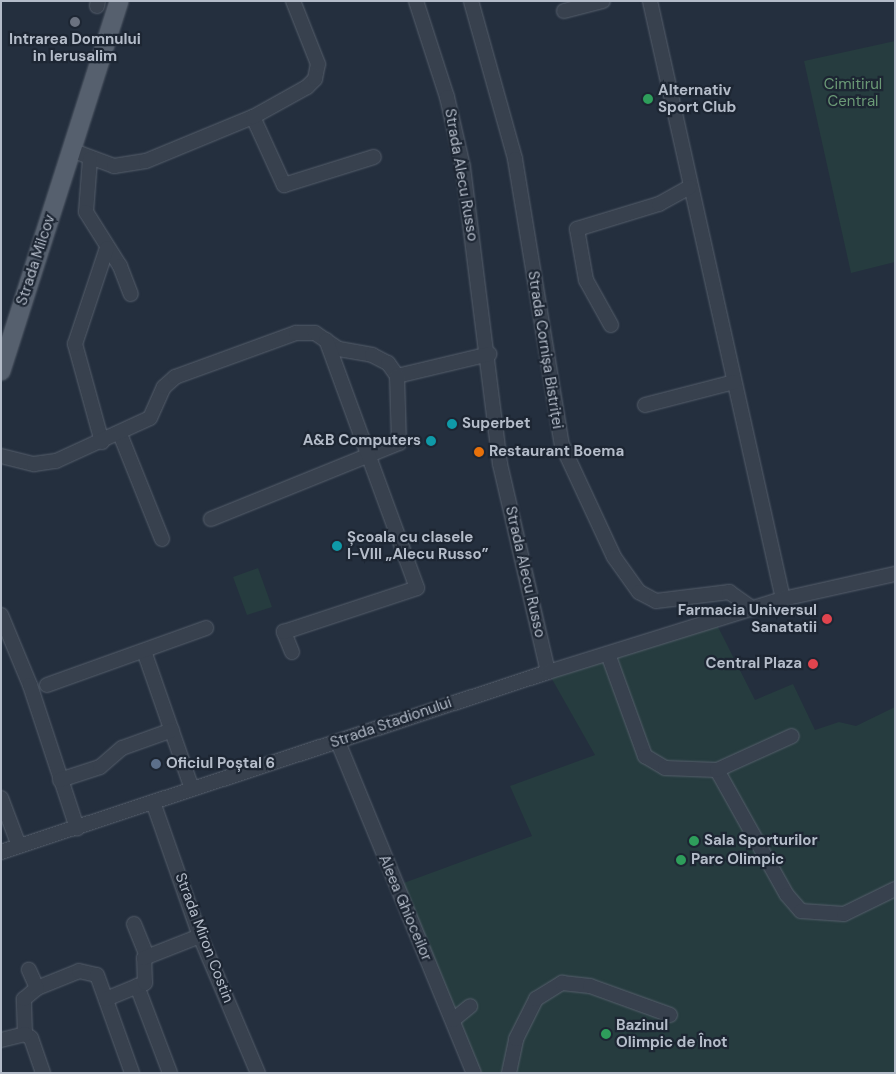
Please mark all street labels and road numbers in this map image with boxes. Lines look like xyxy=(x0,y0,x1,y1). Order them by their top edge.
street label: Strada Alecu Russo xyxy=(440,107,482,243)
street label: Strada Milcov xyxy=(13,212,59,308)
street label: Strada Cornișa Bistriței xyxy=(524,270,566,430)
street label: Strada Alecu Russo xyxy=(501,505,549,639)
street label: Strada Stadionului xyxy=(328,694,454,752)
street label: Aleea Ghioceilor xyxy=(375,852,435,964)
street label: Strada Miron Costin xyxy=(171,870,237,1006)

